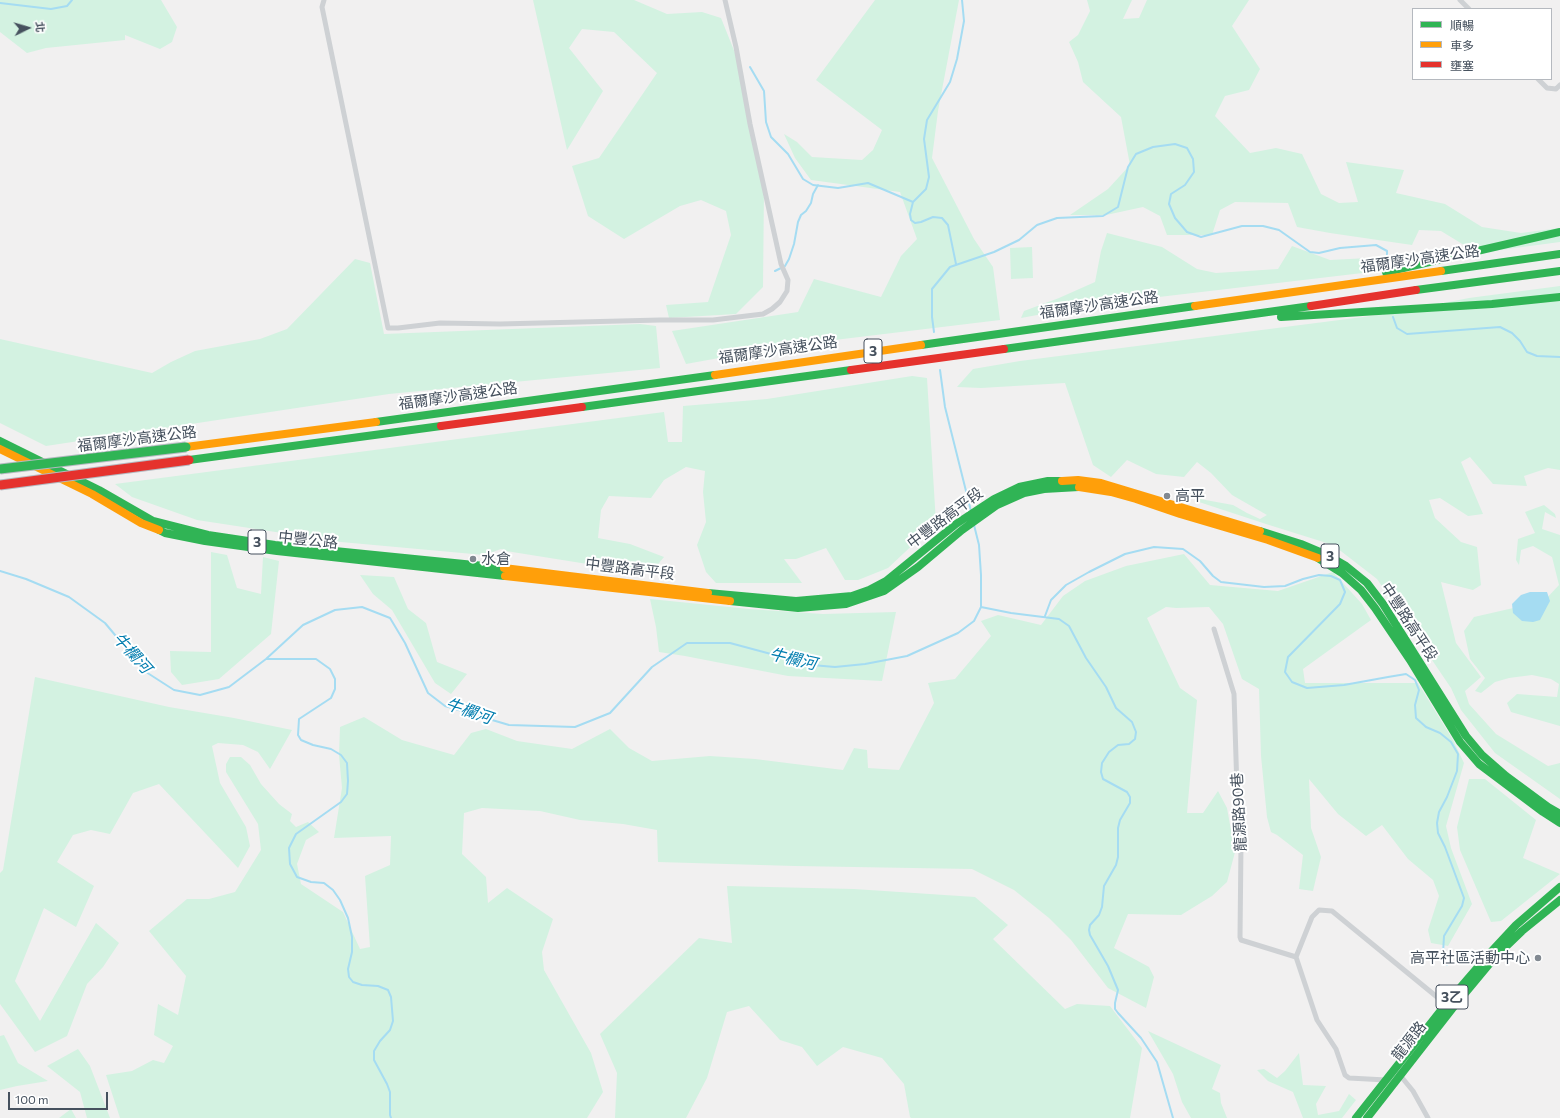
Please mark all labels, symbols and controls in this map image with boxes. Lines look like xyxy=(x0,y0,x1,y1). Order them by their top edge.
north arrow xyxy=(8,8,48,48)
legend xyxy=(1412,8,1552,80)
text: 順暢 xyxy=(1450,18,1474,32)
text: 北 xyxy=(33,21,47,33)
text: 車多 xyxy=(1450,38,1474,52)
text: 壅塞 xyxy=(1450,58,1474,72)
street label: 福爾摩沙高速公路 xyxy=(1359,242,1481,276)
street label: 福爾摩沙高速公路 xyxy=(1038,288,1160,322)
street label: 福爾摩沙高速公路 xyxy=(717,333,839,367)
road number: 3 xyxy=(864,339,882,363)
street label: 福爾摩沙高速公路 xyxy=(397,379,519,413)
street label: 福爾摩沙高速公路 xyxy=(76,423,198,455)
street label: 中豐路高平段 xyxy=(904,484,986,552)
place label: 高平 xyxy=(1175,487,1205,505)
marker: 高平 xyxy=(1162,491,1172,501)
street label: 中豐公路 xyxy=(277,528,339,552)
road number: 3 xyxy=(248,530,266,554)
road number: 3 xyxy=(1321,544,1339,568)
place label: 水倉 xyxy=(481,550,511,568)
marker: 水倉 xyxy=(468,554,478,564)
street label: 中豐路高平段 xyxy=(584,555,676,583)
street label: 中豐路高平段 xyxy=(1377,579,1441,665)
water label: 牛欄河 xyxy=(109,629,155,677)
water label: 牛欄河 xyxy=(767,644,819,674)
water label: 牛欄河 xyxy=(443,694,495,728)
street label: 龍源路90巷 xyxy=(1228,772,1250,852)
place label: 高平社區活動中心 xyxy=(1410,949,1530,967)
marker: 高平社區活動中心 xyxy=(1533,953,1543,963)
road number: 3乙 xyxy=(1436,985,1468,1009)
street label: 龍源路 xyxy=(1388,1018,1430,1064)
scale bar xyxy=(10,1084,110,1110)
text: 100 m xyxy=(15,1092,49,1106)

